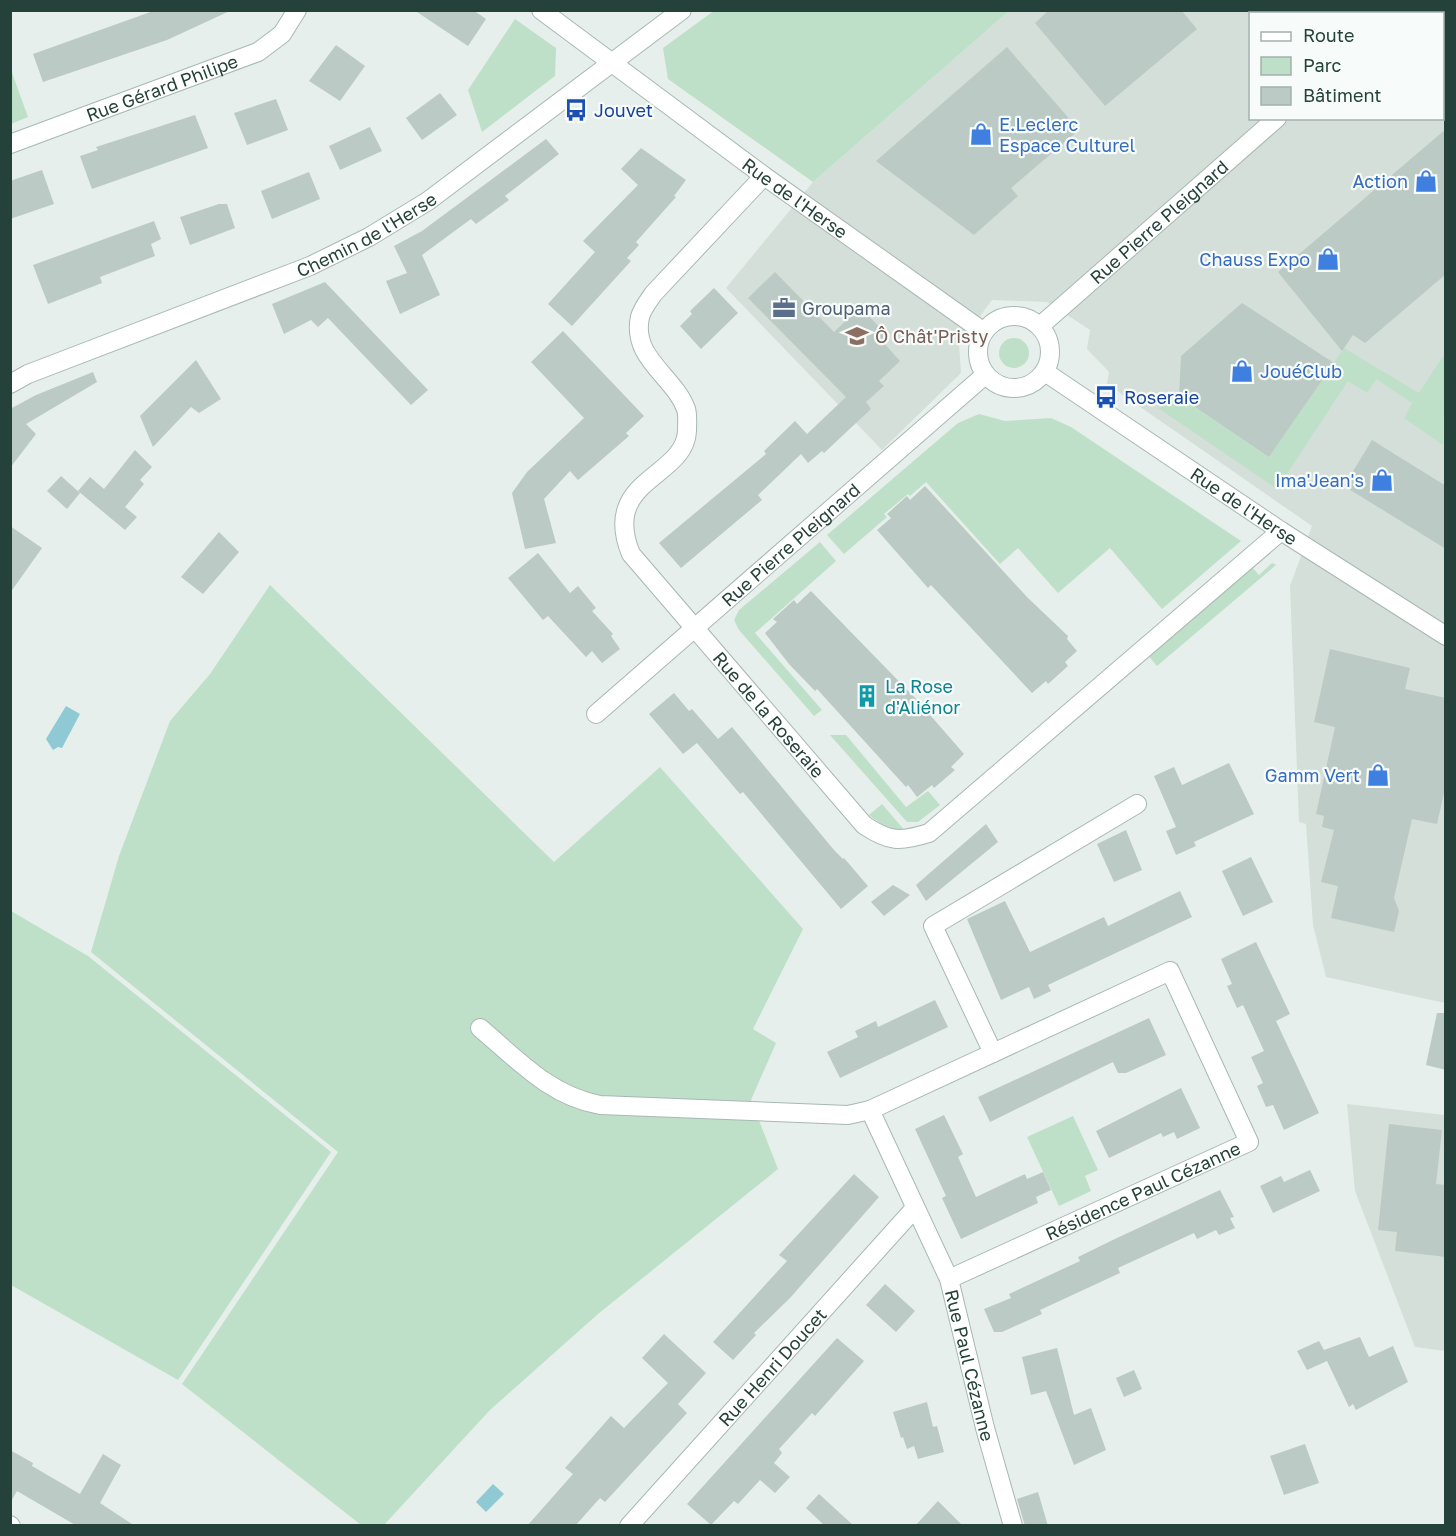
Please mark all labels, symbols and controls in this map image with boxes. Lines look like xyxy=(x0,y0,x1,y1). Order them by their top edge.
legend xyxy=(1249,12,1444,120)
text: Route xyxy=(1303,24,1354,46)
street label: Rue Gérard Philipe xyxy=(83,49,241,126)
text: Parc xyxy=(1303,54,1342,76)
text: Bâtiment xyxy=(1303,84,1382,106)
bus stop icon: Jouvet xyxy=(563,97,589,123)
place label: Jouvet xyxy=(594,99,653,121)
place label: E.Leclerc Espace Culturel xyxy=(999,113,1135,156)
shop icon: E.Leclerc Espace Culturel xyxy=(968,121,994,147)
street label: Rue de l'Herse xyxy=(738,153,852,243)
street label: Rue Pierre Pleignard xyxy=(1085,155,1232,288)
shop icon: Action xyxy=(1413,168,1439,194)
place label: Action xyxy=(1352,170,1408,192)
street label: Chemin de l'Herse xyxy=(293,188,441,281)
shop icon: Chauss Expo xyxy=(1315,246,1341,272)
place label: Chauss Expo xyxy=(1199,248,1310,270)
office icon: Groupama xyxy=(771,295,797,321)
place label: Groupama xyxy=(802,297,891,319)
school or university icon: Ô Chât'Pristy xyxy=(844,323,870,349)
place label: Ô Chât'Pristy xyxy=(875,325,988,347)
shop icon: JouéClub xyxy=(1229,358,1255,384)
place label: JouéClub xyxy=(1260,360,1342,382)
bus stop icon: Roseraie xyxy=(1093,384,1119,410)
place label: Roseraie xyxy=(1124,386,1199,408)
street label: Rue de l'Herse xyxy=(1186,462,1302,550)
shop icon: Ima'Jean's xyxy=(1369,467,1395,493)
place label: Ima'Jean's xyxy=(1275,469,1364,491)
street label: Rue Pierre Pleignard xyxy=(717,478,864,611)
street label: Rue de la Roseraie xyxy=(709,647,829,782)
place label: La Rose d'Aliénor xyxy=(885,675,960,718)
building icon: La Rose d'Aliénor xyxy=(854,683,880,709)
shop icon: Gamm Vert xyxy=(1365,762,1391,788)
place label: Gamm Vert xyxy=(1265,764,1360,786)
street label: Résidence Paul Cézanne xyxy=(1042,1137,1244,1245)
street label: Rue Paul Cézanne xyxy=(941,1287,999,1444)
street label: Rue Henri Doucet xyxy=(713,1303,831,1430)

